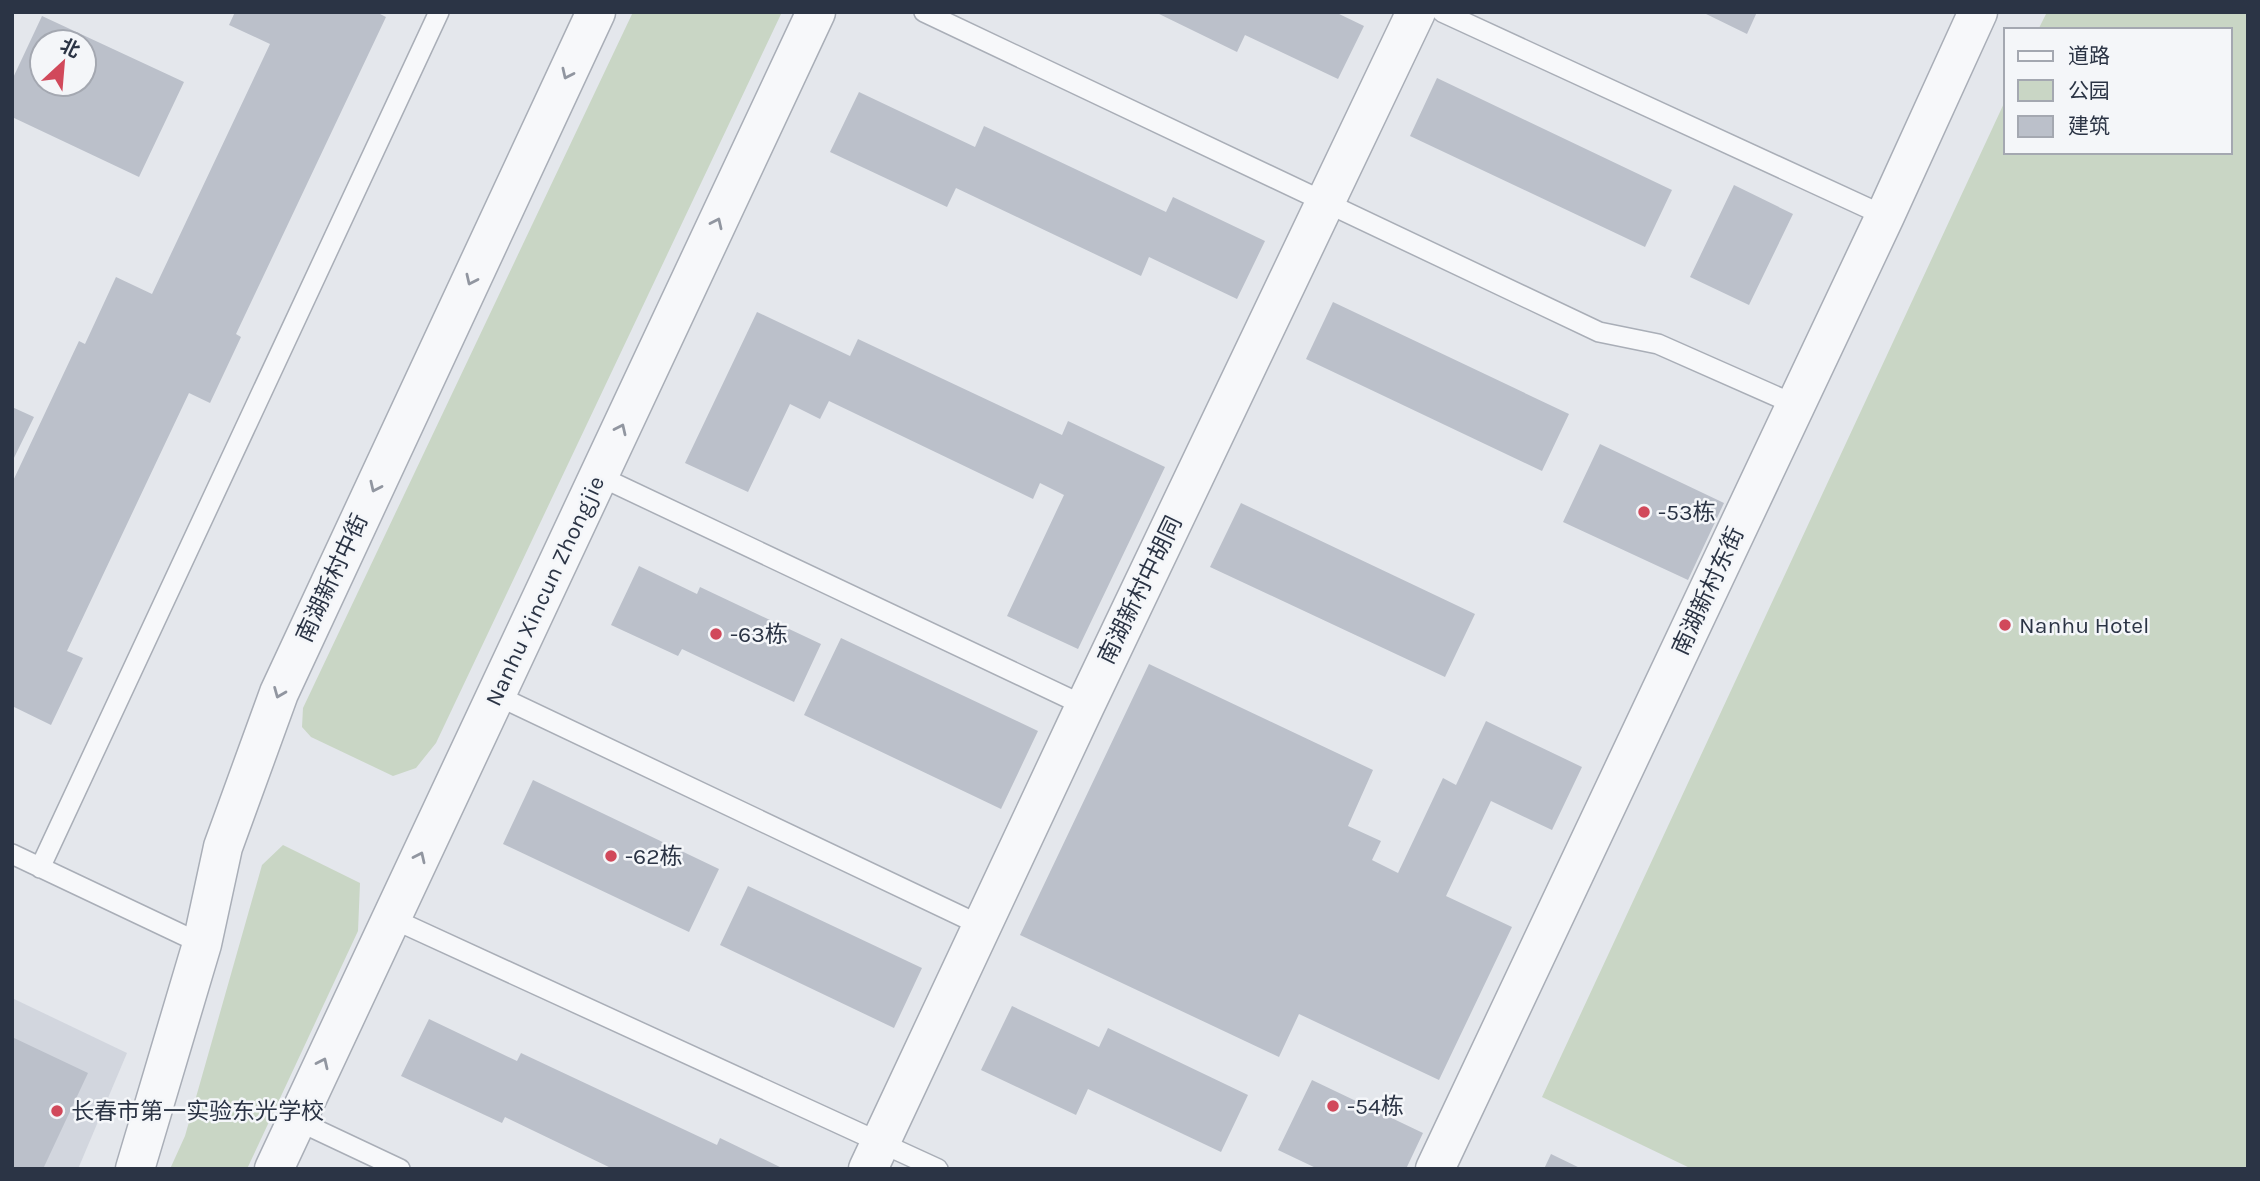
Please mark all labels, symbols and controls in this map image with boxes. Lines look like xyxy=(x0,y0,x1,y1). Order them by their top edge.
north arrow xyxy=(28,28,98,98)
legend xyxy=(2004,28,2232,154)
text: 北 xyxy=(57,35,83,63)
text: 道路 xyxy=(2068,44,2110,68)
one-way arrow xyxy=(561,67,575,79)
text: 公园 xyxy=(2068,79,2110,103)
text: 建筑 xyxy=(2068,114,2110,138)
one-way arrow xyxy=(709,218,723,230)
one-way arrow xyxy=(465,273,479,285)
one-way arrow xyxy=(613,424,627,436)
street label: Nanhu Xincun Zhongjie xyxy=(480,472,610,710)
one-way arrow xyxy=(369,479,383,492)
place label: -53栋 xyxy=(1658,499,1716,526)
marker: -53栋 xyxy=(1636,504,1652,520)
street label: 南湖新村中街 xyxy=(291,510,373,646)
street label: 南湖新村中胡同 xyxy=(1093,512,1187,668)
street label: 南湖新村东街 xyxy=(1667,523,1749,659)
place label: Nanhu Hotel xyxy=(2019,612,2149,639)
marker: Nanhu Hotel xyxy=(1997,617,2013,633)
place label: -63栋 xyxy=(730,621,788,648)
marker: -63栋 xyxy=(708,626,724,642)
one-way arrow xyxy=(274,686,288,698)
place label: -62栋 xyxy=(625,843,683,870)
marker: -62栋 xyxy=(603,848,619,864)
one-way arrow xyxy=(412,852,426,864)
one-way arrow xyxy=(315,1058,329,1070)
place label: -54栋 xyxy=(1347,1093,1404,1120)
place label: 长春市第一实验东光学校 xyxy=(71,1098,324,1125)
marker: -54栋 xyxy=(1325,1098,1341,1114)
marker: 长春市第一实验东光学校 xyxy=(49,1103,65,1119)

